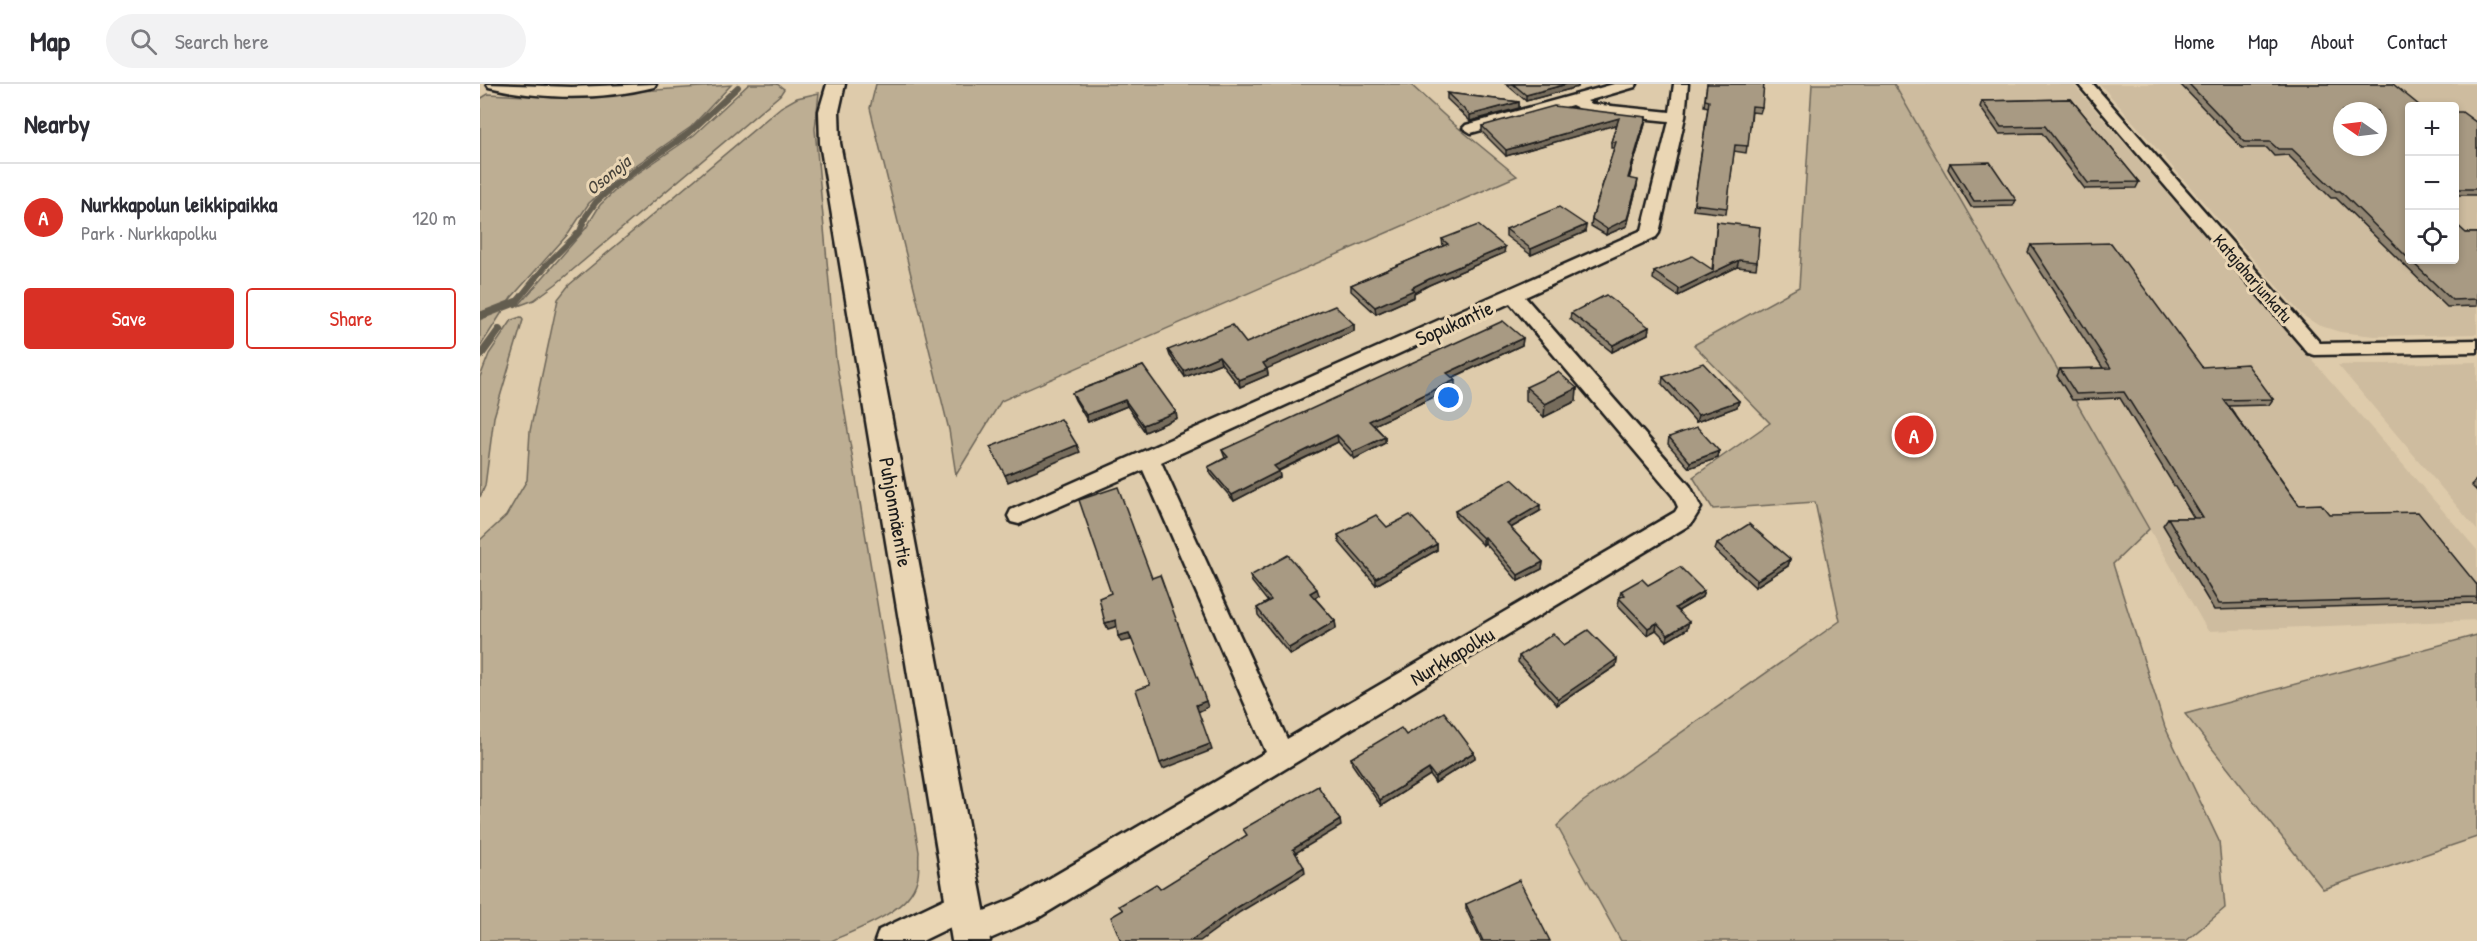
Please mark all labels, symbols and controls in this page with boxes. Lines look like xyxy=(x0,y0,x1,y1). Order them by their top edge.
search box xyxy=(106,14,526,68)
text: Map xyxy=(30,22,70,60)
icon: search xyxy=(127,25,160,58)
text: Search here xyxy=(175,26,269,56)
text: Home xyxy=(2174,27,2215,56)
text: Map xyxy=(2248,27,2278,56)
text: About xyxy=(2311,27,2354,56)
text: Contact xyxy=(2387,27,2447,56)
north arrow xyxy=(2333,102,2387,156)
map controls xyxy=(2405,102,2459,264)
button: + xyxy=(2405,102,2459,156)
text: Nearby xyxy=(24,106,90,141)
water label: Osonoja xyxy=(580,148,637,201)
button: − xyxy=(2405,156,2459,210)
text: Nurkkapolun leikkipaikka xyxy=(81,189,277,219)
text: A xyxy=(39,204,48,231)
text: 120 m xyxy=(412,204,456,231)
button: locate xyxy=(2405,210,2459,264)
text: Park · Nurkkapolku xyxy=(81,219,217,246)
street label: Katajaharjunkatu xyxy=(2207,228,2299,328)
button: Save xyxy=(24,288,234,349)
button: Share xyxy=(246,288,456,349)
street label: Sopukantie xyxy=(1411,293,1497,353)
your location xyxy=(1434,383,1463,412)
pin: A xyxy=(1894,412,1934,458)
street label: Puhjonmäentie xyxy=(872,455,920,569)
street label: Nurkkapolku xyxy=(1404,619,1500,693)

